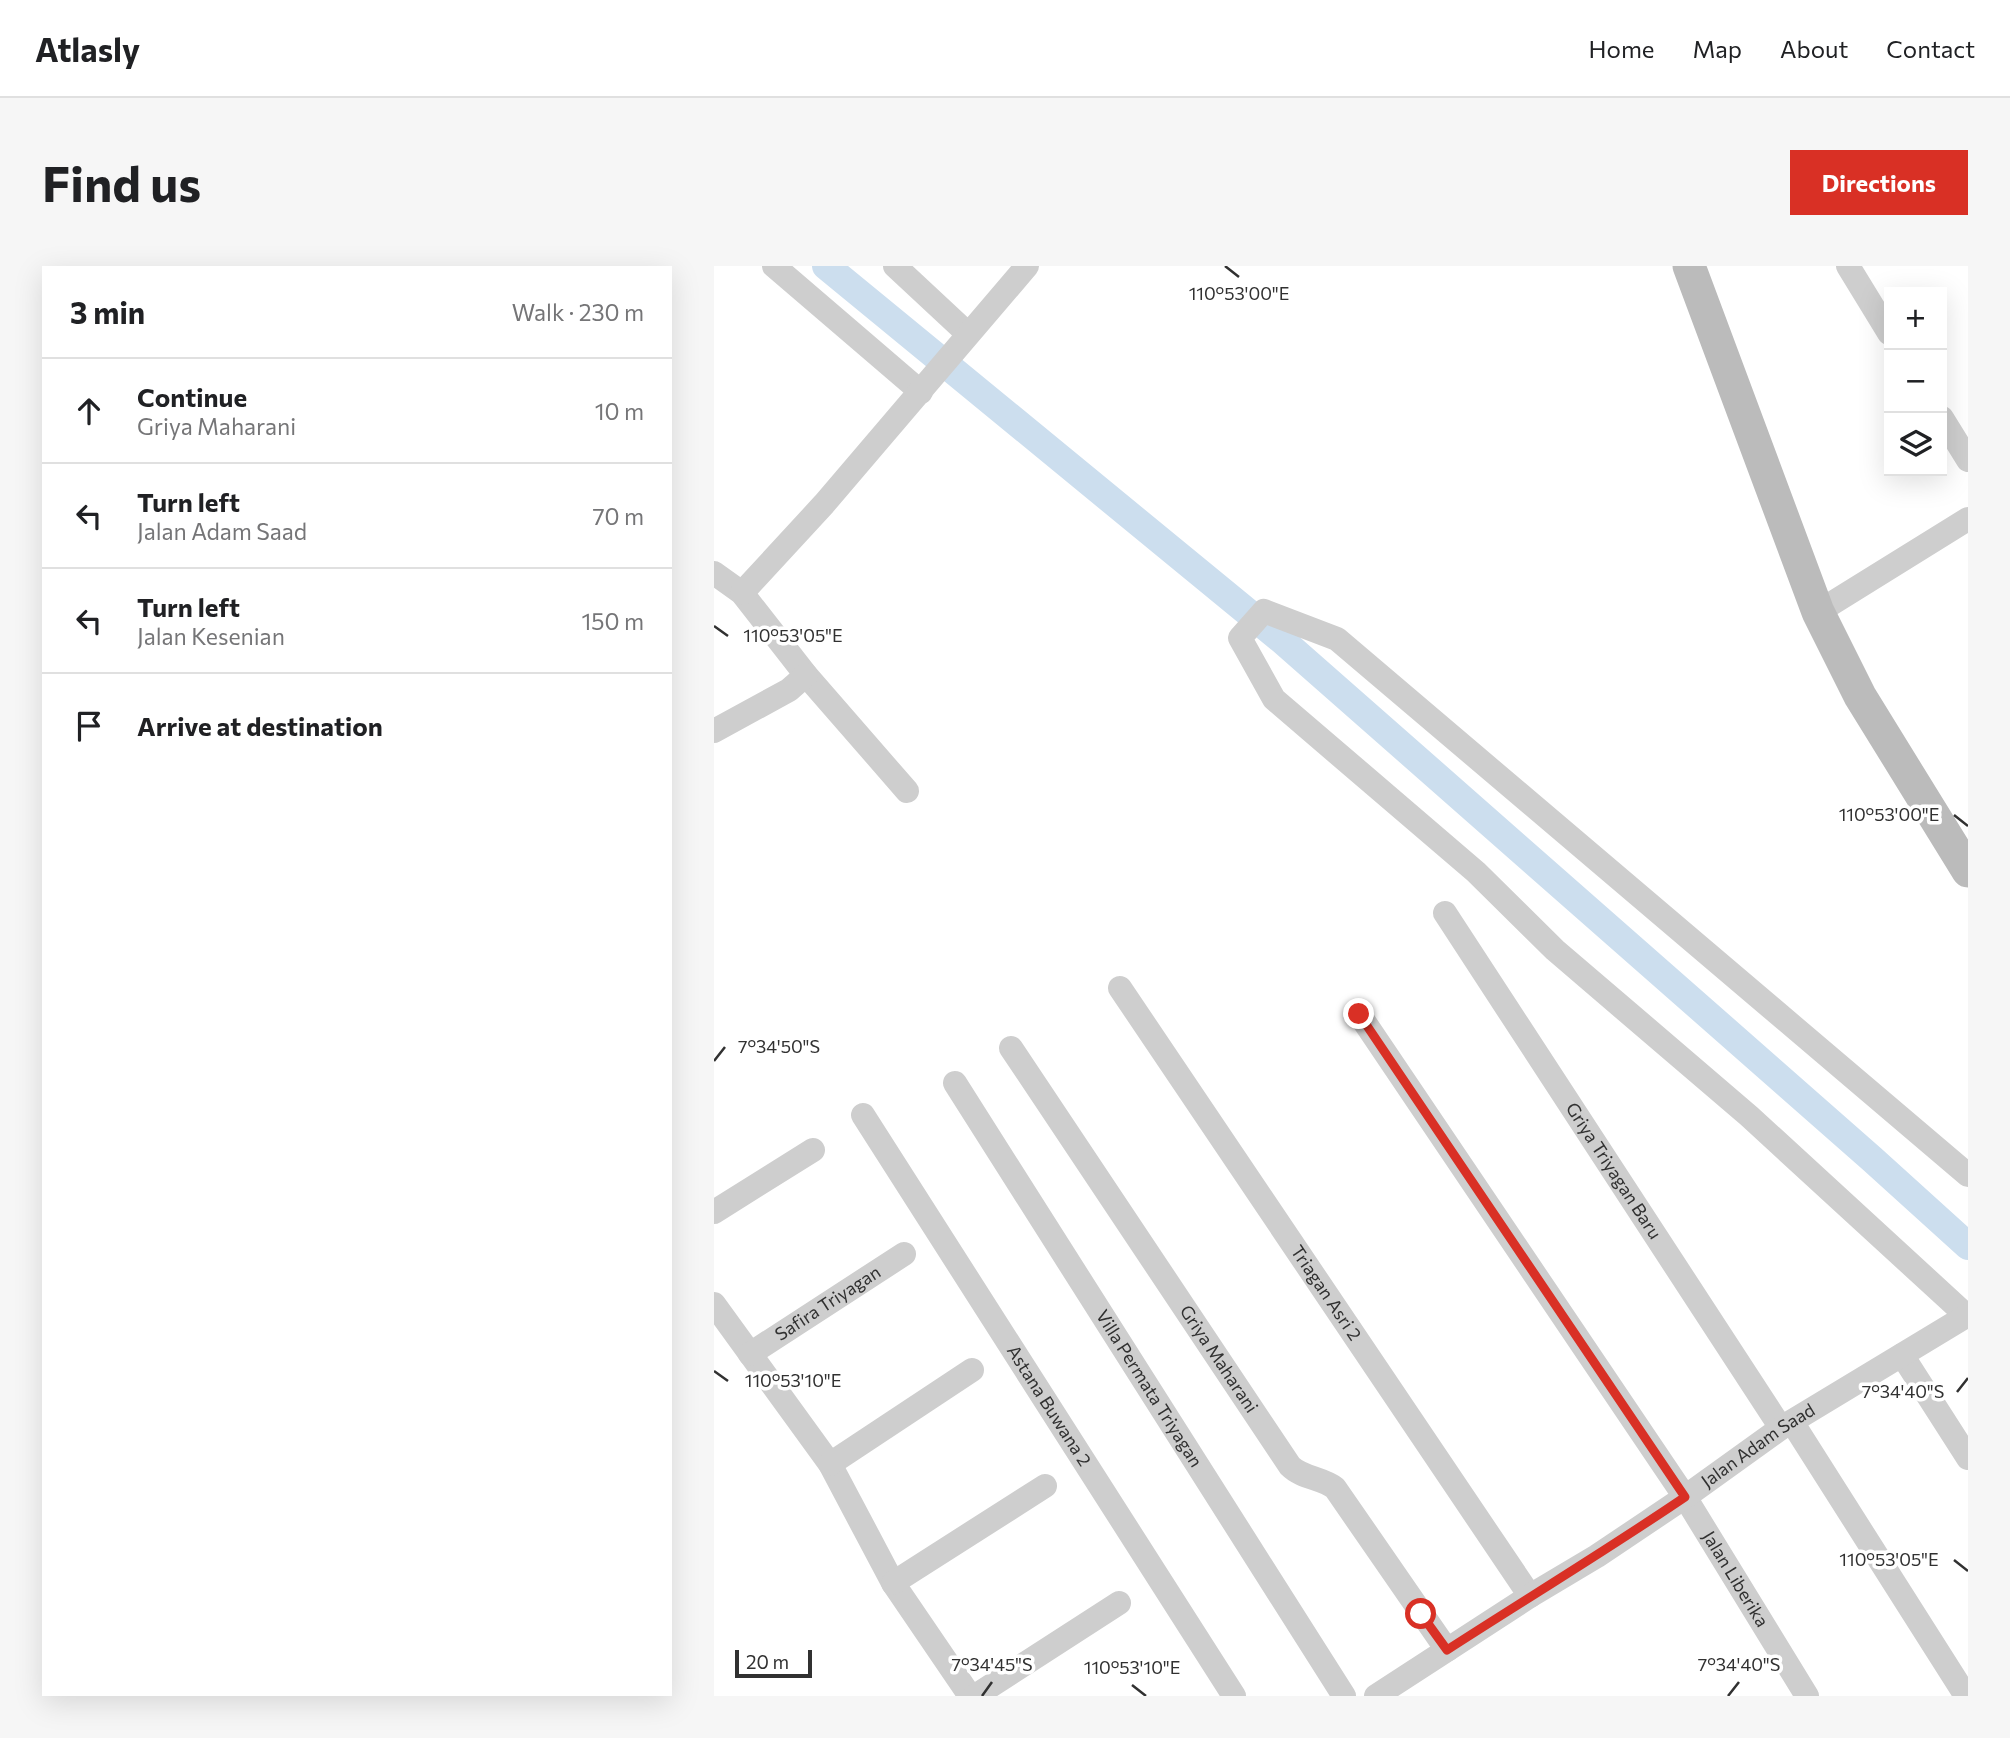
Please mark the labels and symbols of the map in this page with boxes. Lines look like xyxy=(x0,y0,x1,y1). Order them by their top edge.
text: 110°53'00"E xyxy=(1189,282,1289,304)
text: 110°53'05"E xyxy=(743,624,843,646)
text: 110°53'00"E xyxy=(1839,803,1939,825)
route end xyxy=(1343,998,1374,1029)
text: 7°34'50"S xyxy=(738,1035,820,1057)
street label: Griya Triyagan Baru xyxy=(1562,1098,1667,1243)
street label: Triagan Asri 2 xyxy=(1287,1241,1366,1344)
street label: Safira Triyagan xyxy=(771,1260,884,1345)
street label: Griya Maharani xyxy=(1176,1301,1263,1416)
street label: Villa Permata Triyagan xyxy=(1092,1305,1208,1471)
street label: Astana Buwana 2 xyxy=(1003,1341,1096,1470)
text: 110°53'10"E xyxy=(745,1369,841,1391)
text: 7°34'40"S xyxy=(1862,1380,1944,1402)
street label: Jalan Adam Saad xyxy=(1696,1398,1819,1492)
street label: Jalan Liberika xyxy=(1698,1527,1774,1631)
text: 110°53'05"E xyxy=(1839,1548,1939,1570)
route start xyxy=(1405,1598,1436,1629)
scale bar xyxy=(735,1647,812,1679)
text: 7°34'45"S xyxy=(951,1653,1033,1675)
text: 7°34'40"S xyxy=(1698,1653,1780,1675)
text: 110°53'10"E xyxy=(1084,1656,1180,1678)

